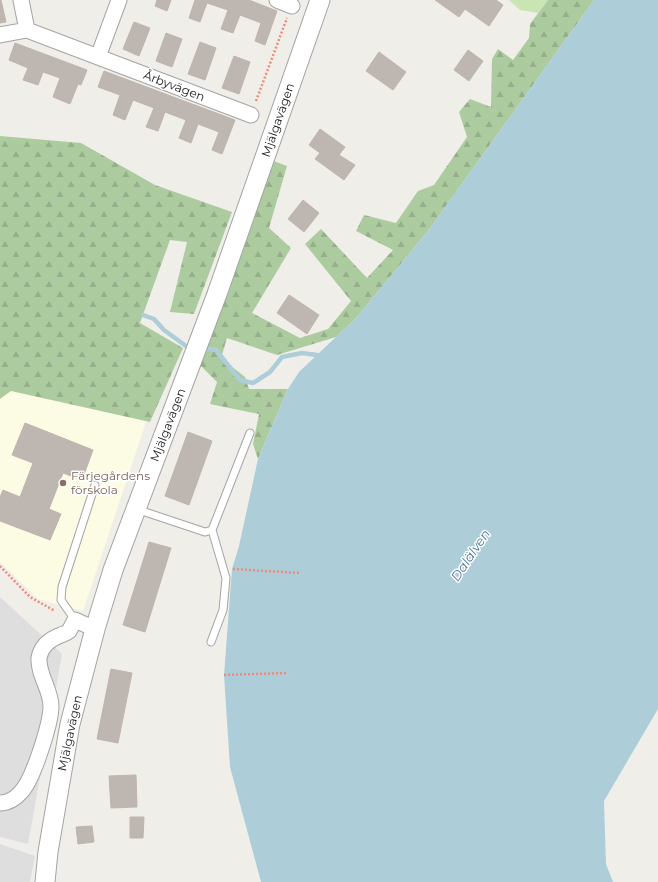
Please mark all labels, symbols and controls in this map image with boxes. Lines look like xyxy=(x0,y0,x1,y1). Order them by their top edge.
street label: Årbyvägen xyxy=(141,67,207,104)
street label: Mjälgavägen xyxy=(258,81,297,159)
street label: Mjälgavägen xyxy=(147,386,188,464)
place label: Färjegårdens förskola xyxy=(71,468,150,497)
marker: Färjegårdens förskola xyxy=(58,478,68,488)
water label: Dalälven xyxy=(447,526,493,584)
street label: Mjälgavägen xyxy=(54,693,85,772)

